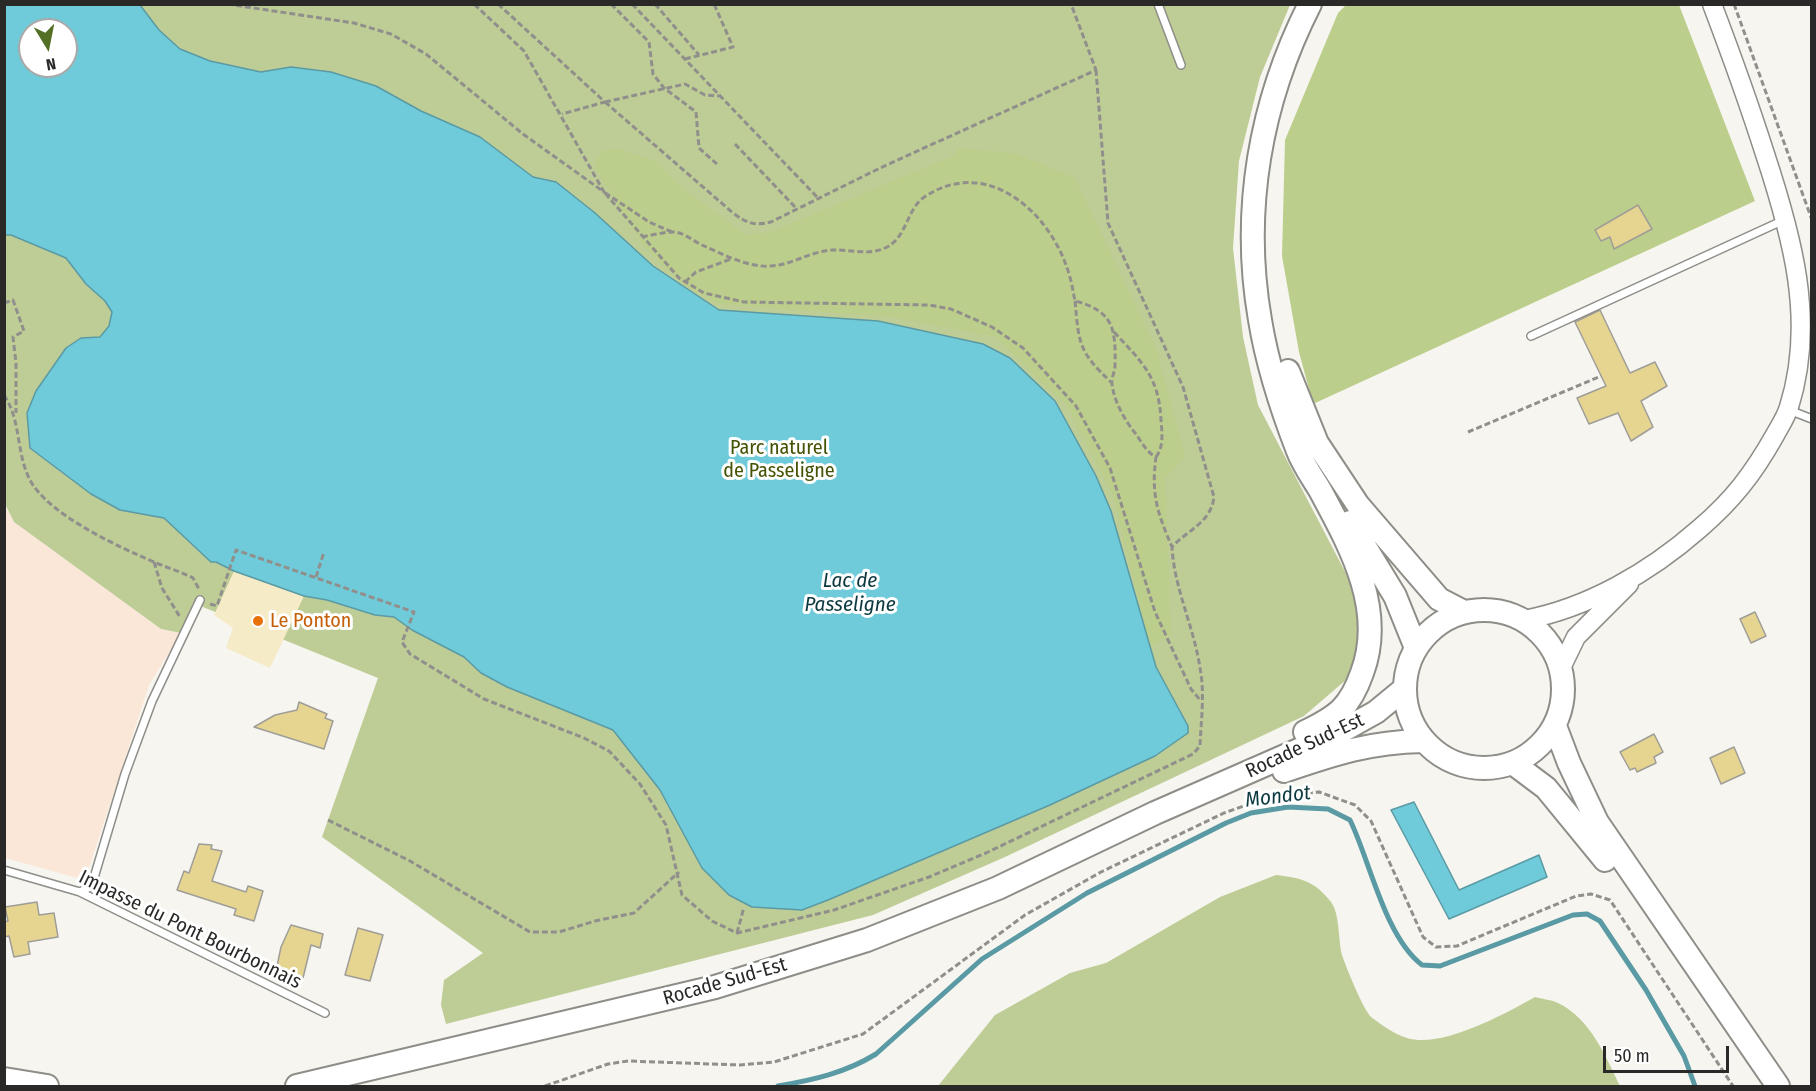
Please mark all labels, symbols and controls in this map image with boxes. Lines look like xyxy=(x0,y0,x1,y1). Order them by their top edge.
north arrow xyxy=(18,18,78,78)
text: N xyxy=(44,54,57,74)
park label: Parc naturel de Passeligne xyxy=(723,436,835,483)
water label: Lac de Passeligne xyxy=(804,568,896,618)
place label: Le Ponton xyxy=(270,609,351,633)
marker: Le Ponton xyxy=(251,614,265,628)
street label: Rocade Sud-Est xyxy=(1242,708,1368,784)
water label: Mondot xyxy=(1244,780,1312,814)
street label: Impasse du Pont Bourbonnais xyxy=(75,866,305,994)
street label: Rocade Sud-Est xyxy=(660,953,790,1011)
scale bar xyxy=(1606,1034,1732,1072)
text: 50 m xyxy=(1614,1045,1650,1067)

